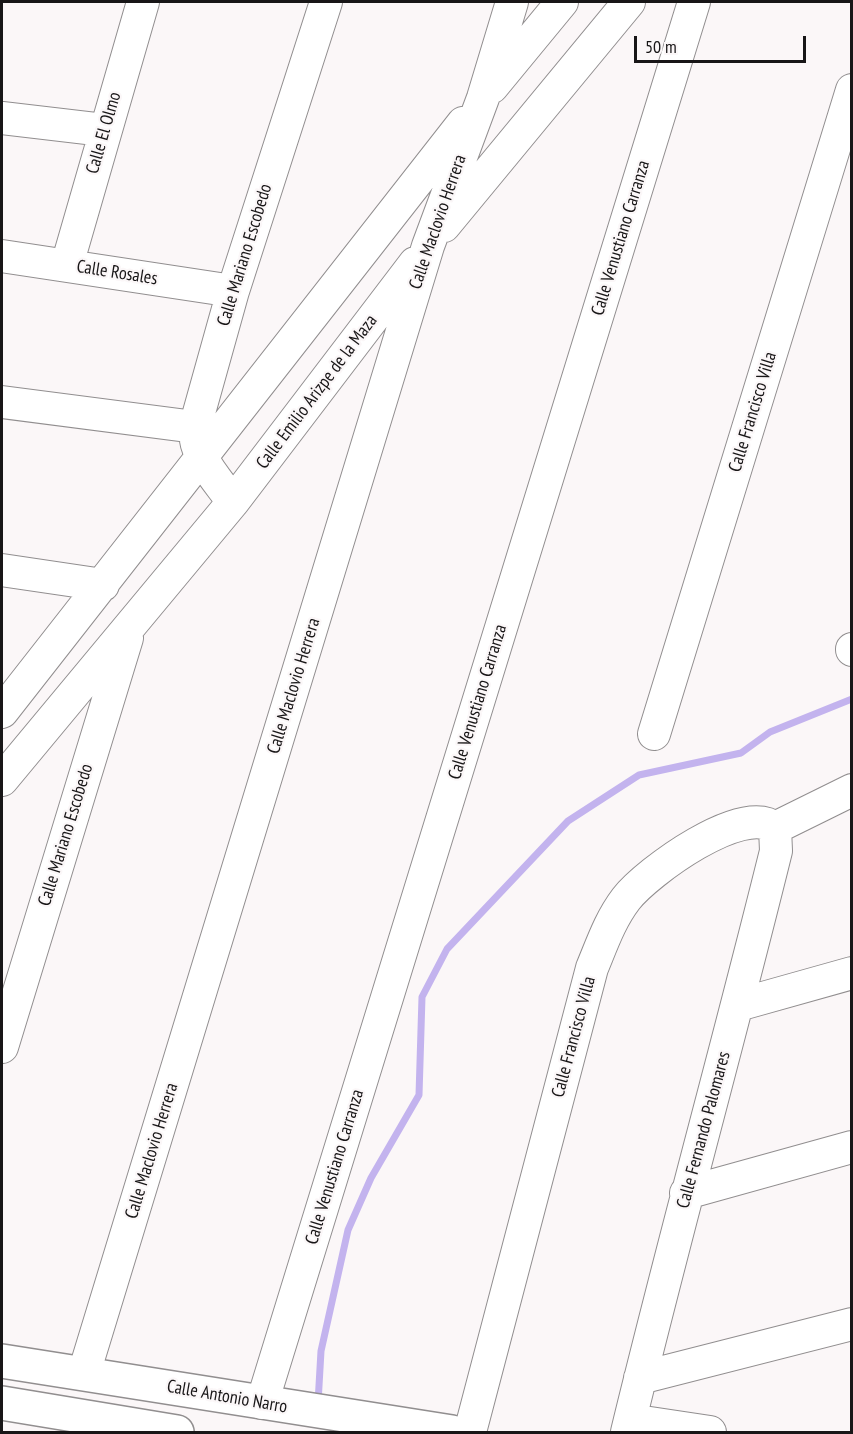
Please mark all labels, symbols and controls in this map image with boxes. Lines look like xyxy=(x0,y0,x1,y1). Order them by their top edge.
scale bar xyxy=(637,24,810,62)
text: 50 m xyxy=(645,35,677,58)
street label: Calle El Olmo xyxy=(82,90,126,176)
street label: Calle Maclovio Herrera xyxy=(405,152,471,292)
street label: Calle Venustiano Carranza xyxy=(587,158,655,318)
street label: Calle Mariano Escobedo xyxy=(213,181,277,329)
street label: Calle Rosales xyxy=(75,256,159,290)
street label: Calle Emilio Arizpe de la Maza xyxy=(252,311,382,473)
street label: Calle Francisco Villa xyxy=(725,349,781,475)
street label: Calle Maclovio Herrera xyxy=(263,616,325,756)
street label: Calle Venustiano Carranza xyxy=(444,622,512,782)
street label: Calle Mariano Escobedo xyxy=(34,761,98,909)
street label: Calle Francisco Villa xyxy=(547,974,601,1100)
street label: Calle Fernando Palomares xyxy=(673,1049,735,1211)
street label: Calle Maclovio Herrera xyxy=(121,1081,183,1221)
street label: Calle Venustiano Carranza xyxy=(301,1087,369,1247)
street label: Calle Antonio Narro xyxy=(165,1376,289,1418)

